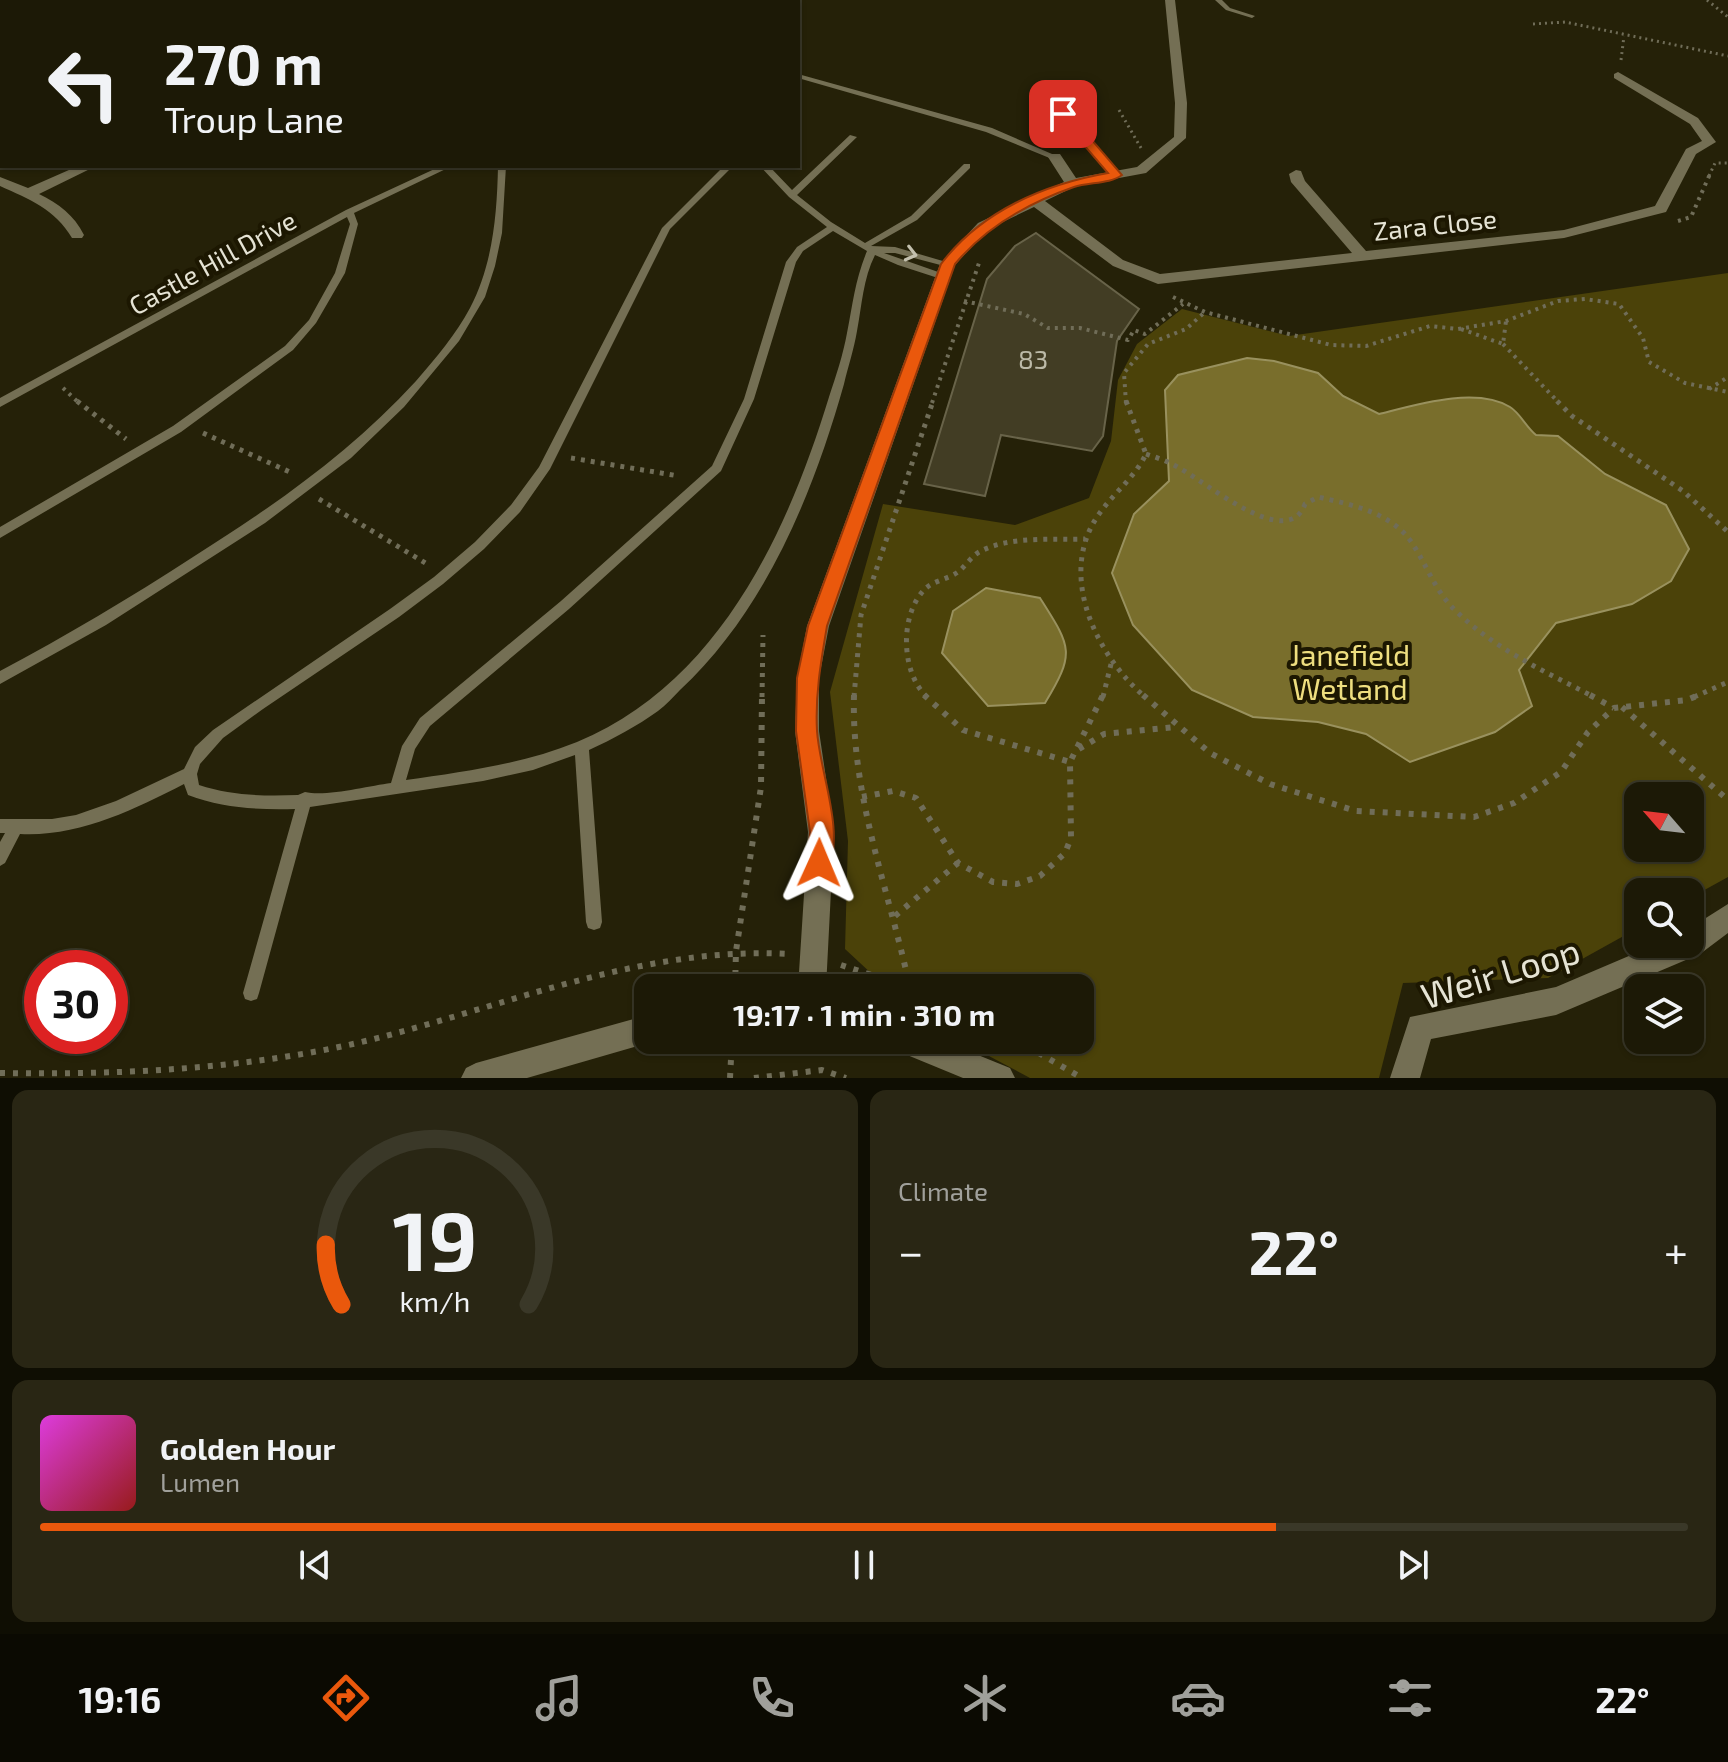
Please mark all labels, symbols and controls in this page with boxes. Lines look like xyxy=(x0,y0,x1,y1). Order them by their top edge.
text: 270 m xyxy=(164,29,323,96)
icon: left xyxy=(32,32,136,136)
pin xyxy=(1029,80,1097,148)
icon: arrive xyxy=(1041,92,1085,136)
text: Troup Lane xyxy=(164,97,344,140)
street label: Zara Close xyxy=(1372,202,1498,246)
street label: Castle Hill Drive xyxy=(123,203,301,321)
one-way arrow xyxy=(903,245,917,262)
house number: 83 xyxy=(1018,343,1048,374)
park label: Janefield Wetland xyxy=(1290,636,1410,706)
north arrow xyxy=(1624,782,1704,862)
map controls xyxy=(1624,782,1704,1054)
position arrow xyxy=(777,821,861,905)
button: search xyxy=(1624,878,1704,958)
street label: Weir Loop xyxy=(1415,928,1585,1016)
speed limit sign: 30 xyxy=(24,950,128,1054)
button: layers xyxy=(1624,974,1704,1054)
text: 19:17 · 1 min · 310 m xyxy=(733,996,995,1032)
text: Climate xyxy=(898,1175,988,1206)
text: 19 xyxy=(392,1188,478,1288)
text: 22° xyxy=(1249,1215,1339,1287)
text: − xyxy=(898,1224,924,1277)
text: + xyxy=(1664,1224,1688,1277)
text: km/h xyxy=(400,1283,470,1318)
text: Golden Hour xyxy=(160,1430,335,1466)
text: Lumen xyxy=(160,1466,240,1497)
icon: previous xyxy=(293,1543,337,1587)
icon: pause xyxy=(842,1543,886,1587)
icon: next xyxy=(1391,1543,1435,1587)
icon: directions xyxy=(318,1670,374,1726)
icon: music xyxy=(531,1670,587,1726)
icon: phone xyxy=(744,1670,800,1726)
icon: climate xyxy=(957,1670,1013,1726)
icon: car xyxy=(1170,1670,1226,1726)
icon: filters xyxy=(1382,1670,1438,1726)
text: 19:16 xyxy=(78,1677,161,1720)
text: 22° xyxy=(1595,1677,1650,1720)

